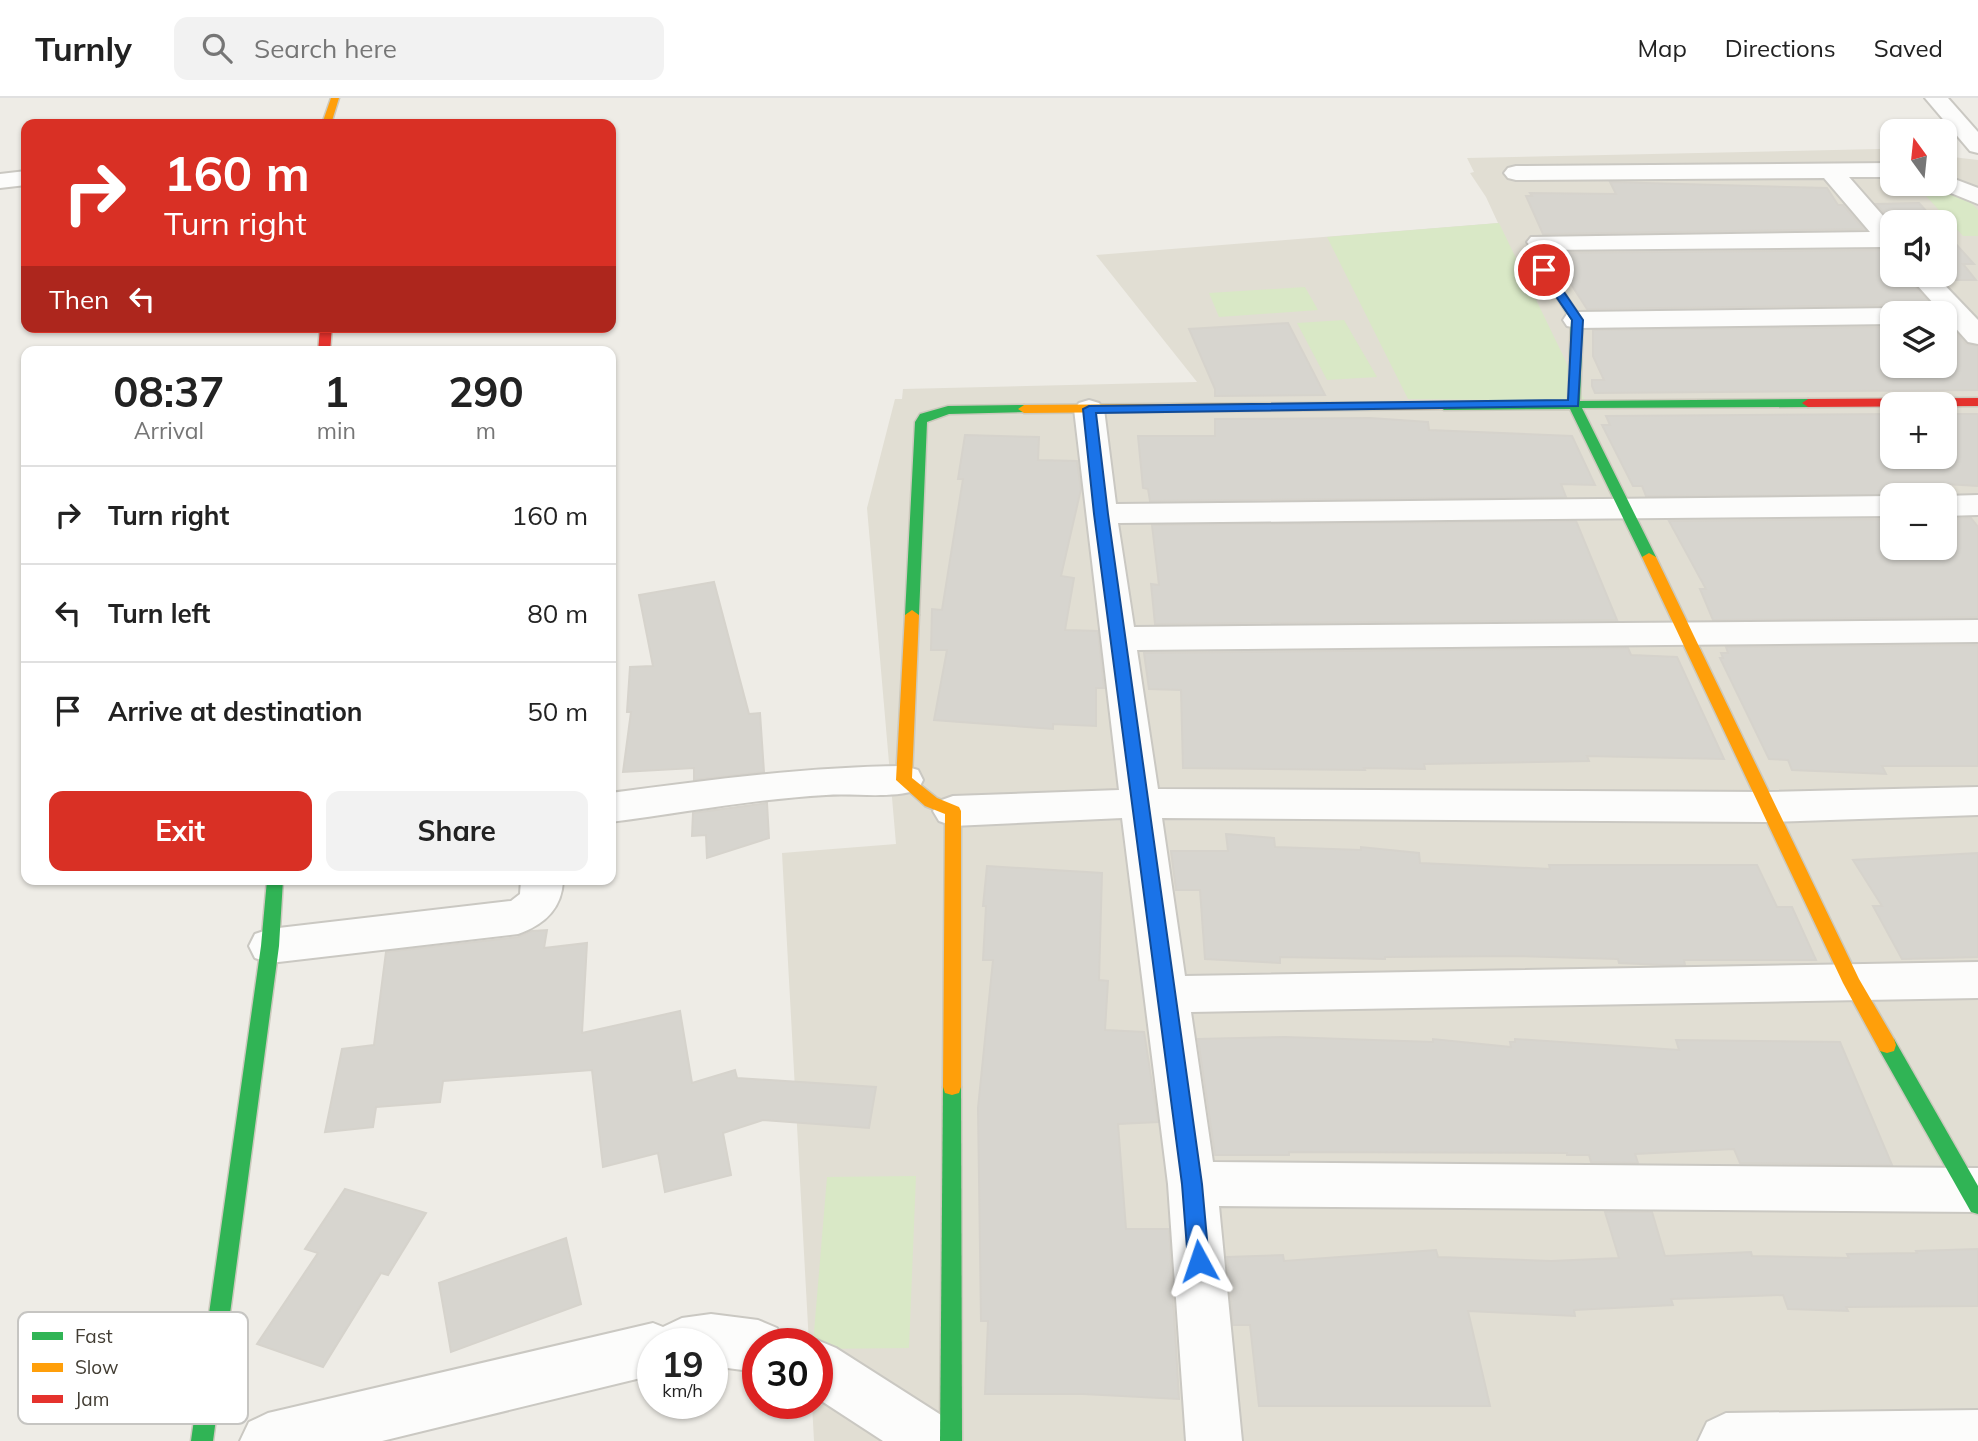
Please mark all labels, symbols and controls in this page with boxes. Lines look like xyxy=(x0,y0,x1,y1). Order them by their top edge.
search box xyxy=(174,17,664,80)
text: Turnly xyxy=(35,28,132,69)
icon: search xyxy=(198,29,236,67)
text: Search here xyxy=(254,32,397,65)
text: Map xyxy=(1637,33,1687,63)
text: Directions xyxy=(1725,33,1836,63)
text: Saved xyxy=(1874,33,1943,63)
north arrow xyxy=(1880,119,1956,196)
map controls xyxy=(1880,119,1957,560)
text: 160 m xyxy=(164,142,310,203)
icon: right xyxy=(49,147,140,238)
text: Turn right xyxy=(164,203,307,243)
button: sound xyxy=(1880,210,1957,287)
pin xyxy=(1514,240,1574,300)
icon: arrive xyxy=(1525,251,1563,289)
icon: left xyxy=(123,280,161,318)
text: Then xyxy=(49,283,109,316)
button: layers xyxy=(1880,301,1957,378)
text: 08:37 xyxy=(113,365,224,418)
text: 1 xyxy=(324,365,349,418)
text: 290 xyxy=(448,365,524,418)
button: + xyxy=(1880,392,1957,469)
text: Arrival xyxy=(134,416,204,445)
text: min xyxy=(317,416,356,445)
text: m xyxy=(476,416,496,445)
button: − xyxy=(1880,483,1957,560)
icon: right xyxy=(49,496,87,534)
text: Turn right xyxy=(108,499,229,532)
text: 160 m xyxy=(512,499,588,532)
icon: left xyxy=(49,594,87,632)
text: Turn left xyxy=(108,597,210,630)
text: 80 m xyxy=(527,597,588,630)
icon: arrive xyxy=(49,692,87,730)
text: Arrive at destination xyxy=(108,695,363,728)
text: 50 m xyxy=(527,695,588,728)
button: Exit xyxy=(49,791,312,871)
button: Share xyxy=(326,791,588,871)
position arrow xyxy=(1162,1224,1236,1298)
legend xyxy=(18,1312,248,1424)
text: Fast xyxy=(75,1324,113,1348)
speed limit sign: 30 xyxy=(742,1328,833,1419)
text: 19 xyxy=(661,1342,704,1386)
text: Slow xyxy=(75,1355,119,1379)
text: km/h xyxy=(662,1379,703,1402)
text: Jam xyxy=(75,1387,109,1411)

